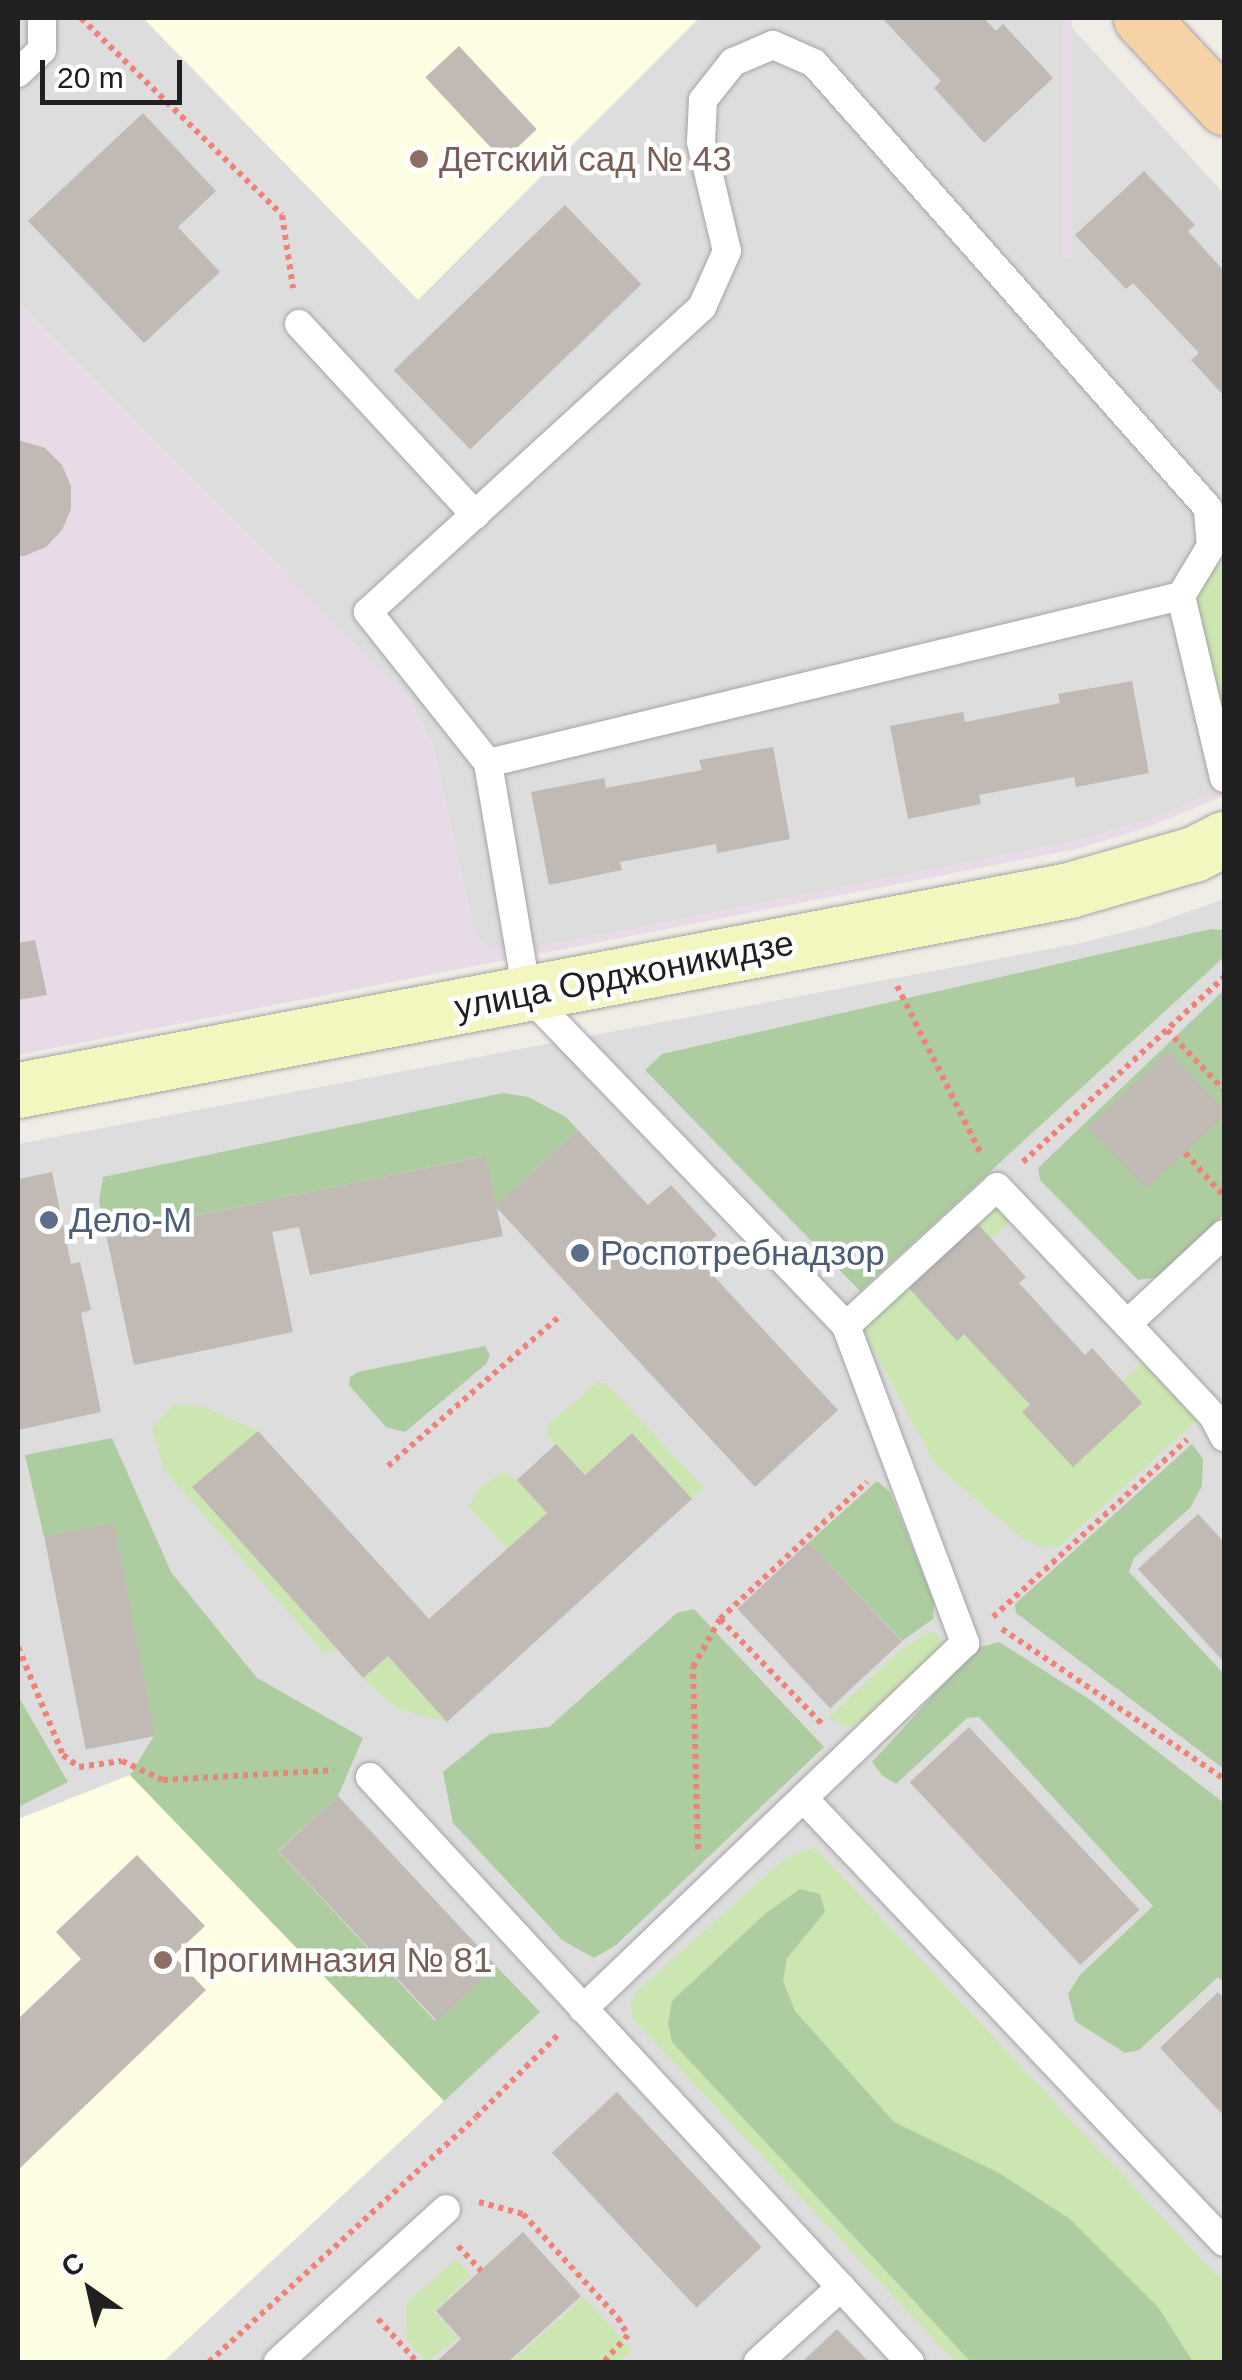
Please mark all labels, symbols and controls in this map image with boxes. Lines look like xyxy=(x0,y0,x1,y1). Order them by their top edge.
scale bar xyxy=(45,40,188,102)
text: 20 m xyxy=(57,61,124,94)
place label: Детский сад № 43 xyxy=(439,138,732,180)
marker: Детский сад № 43 xyxy=(408,148,430,170)
street label: улица Орджоникидзе xyxy=(451,922,797,1028)
place label: Дело-М xyxy=(69,1199,192,1241)
marker: Дело-М xyxy=(38,1209,60,1231)
place label: Роспотребнадзор xyxy=(600,1232,885,1274)
marker: Роспотребнадзор xyxy=(569,1242,591,1264)
place label: Прогимназия № 81 xyxy=(183,1939,492,1981)
marker: Прогимназия № 81 xyxy=(152,1949,174,1971)
north arrow xyxy=(40,2240,140,2340)
text: С xyxy=(56,2246,90,2283)

